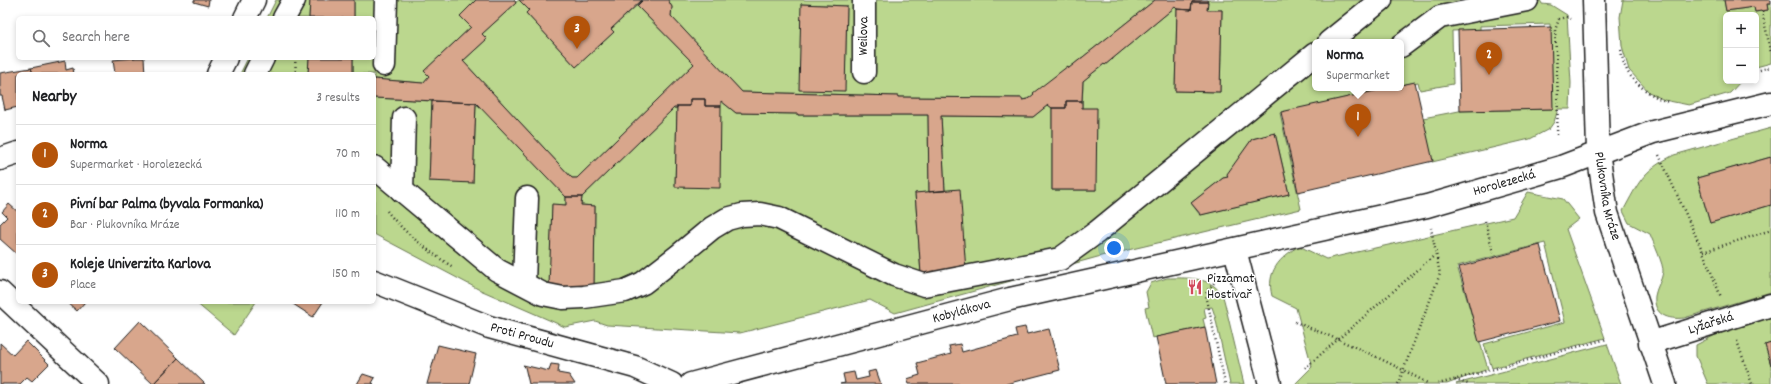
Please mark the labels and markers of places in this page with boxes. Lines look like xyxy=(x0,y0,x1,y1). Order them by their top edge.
pin: 3 xyxy=(564,16,590,49)
pin: 2 xyxy=(1476,42,1502,75)
pin: 1 xyxy=(1345,104,1371,137)
place label: Pizzamat Hostivař xyxy=(1207,269,1254,305)
restaurant icon: Pizzamat Hostivař xyxy=(1186,278,1204,296)

